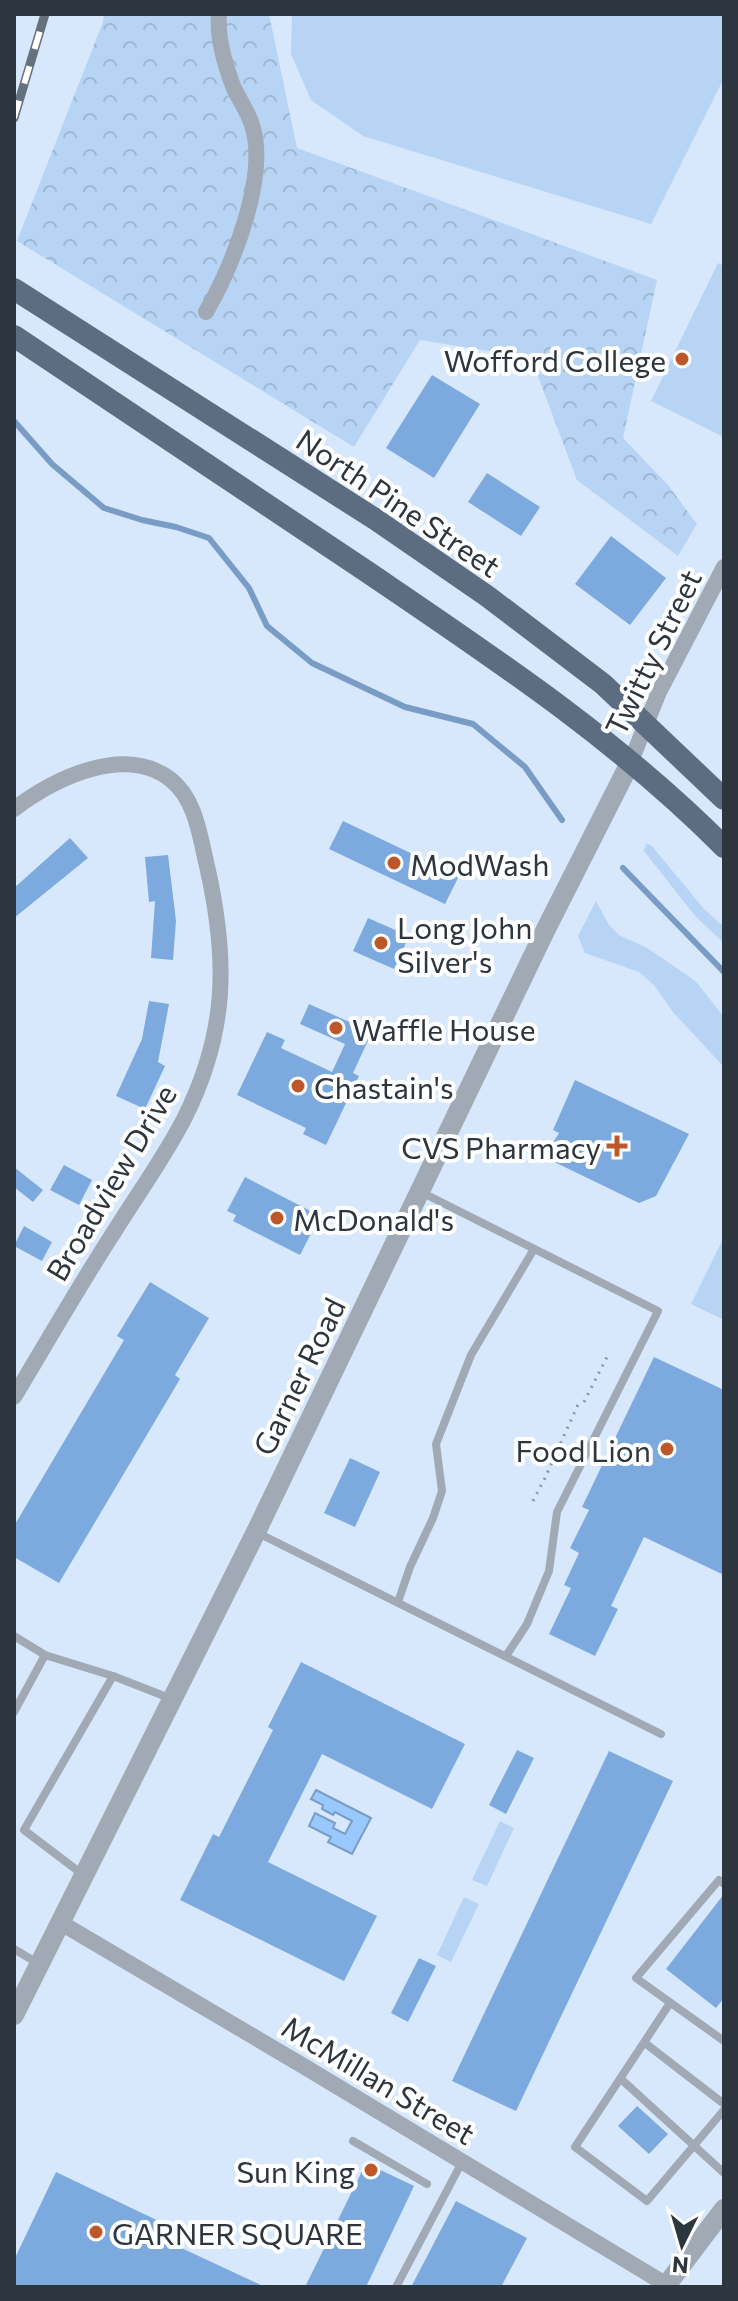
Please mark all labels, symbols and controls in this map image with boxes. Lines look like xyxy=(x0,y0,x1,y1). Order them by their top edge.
place label: Wofford College xyxy=(444,341,666,378)
marker: Wofford College xyxy=(673,350,691,368)
street label: North Pine Street xyxy=(290,420,508,584)
street label: Twitty Street xyxy=(596,563,708,741)
place label: ModWash xyxy=(410,845,549,882)
marker: ModWash xyxy=(385,854,403,872)
place label: Long John Silver's xyxy=(397,908,532,979)
marker: Long John Silver's xyxy=(372,934,390,952)
place label: Waffle House xyxy=(352,1010,536,1047)
marker: Waffle House xyxy=(327,1019,345,1037)
place label: Chastain's xyxy=(314,1068,454,1105)
street label: Broadview Drive xyxy=(37,1077,183,1287)
marker: Chastain's xyxy=(289,1077,307,1095)
place label: CVS Pharmacy xyxy=(401,1128,601,1165)
marker: CVS Pharmacy xyxy=(608,1137,626,1155)
place label: McDonald's xyxy=(293,1200,454,1237)
marker: McDonald's xyxy=(268,1209,286,1227)
street label: Garner Road xyxy=(244,1291,352,1461)
place label: Food Lion xyxy=(516,1431,651,1468)
marker: Food Lion xyxy=(658,1440,676,1458)
street label: McMillan Street xyxy=(276,2007,482,2151)
place label: Sun King xyxy=(236,2152,355,2189)
marker: Sun King xyxy=(362,2161,380,2179)
north arrow xyxy=(642,2205,722,2285)
place label: GARNER SQUARE xyxy=(112,2214,363,2251)
marker: GARNER SQUARE xyxy=(87,2223,105,2241)
text: N xyxy=(671,2251,690,2280)

